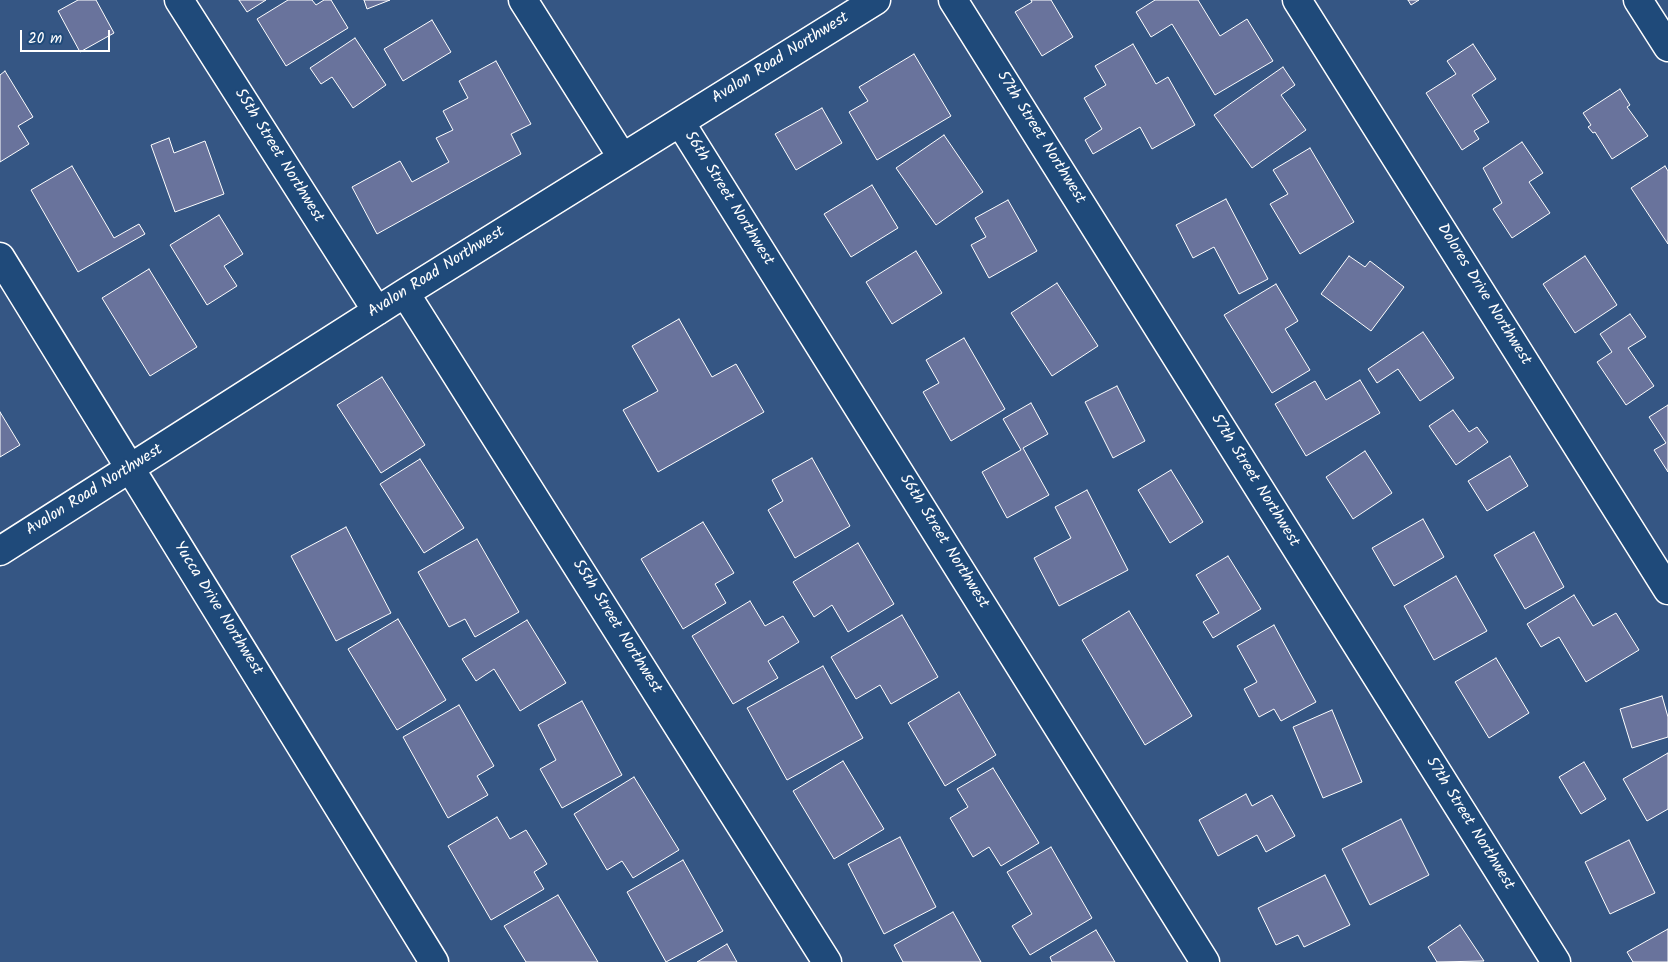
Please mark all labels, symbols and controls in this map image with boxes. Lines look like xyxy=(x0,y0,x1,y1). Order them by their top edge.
street label: Avalon Road Northwest xyxy=(709,9,853,109)
scale bar xyxy=(22,20,112,52)
text: 20 m xyxy=(28,27,62,51)
street label: 57th Street Northwest xyxy=(991,68,1089,208)
street label: 55th Street Northwest xyxy=(229,85,327,227)
street label: 56th Street Northwest xyxy=(679,128,777,270)
street label: Dolores Drive Northwest xyxy=(1432,221,1534,369)
street label: Avalon Road Northwest xyxy=(365,223,509,323)
street label: 57th Street Northwest xyxy=(1205,411,1303,551)
street label: Avalon Road Northwest xyxy=(23,441,167,541)
street label: 56th Street Northwest xyxy=(894,471,992,613)
street label: Yucca Drive Northwest xyxy=(168,539,266,679)
street label: 55th Street Northwest xyxy=(567,556,665,698)
street label: 57th Street Northwest xyxy=(1420,754,1518,894)

